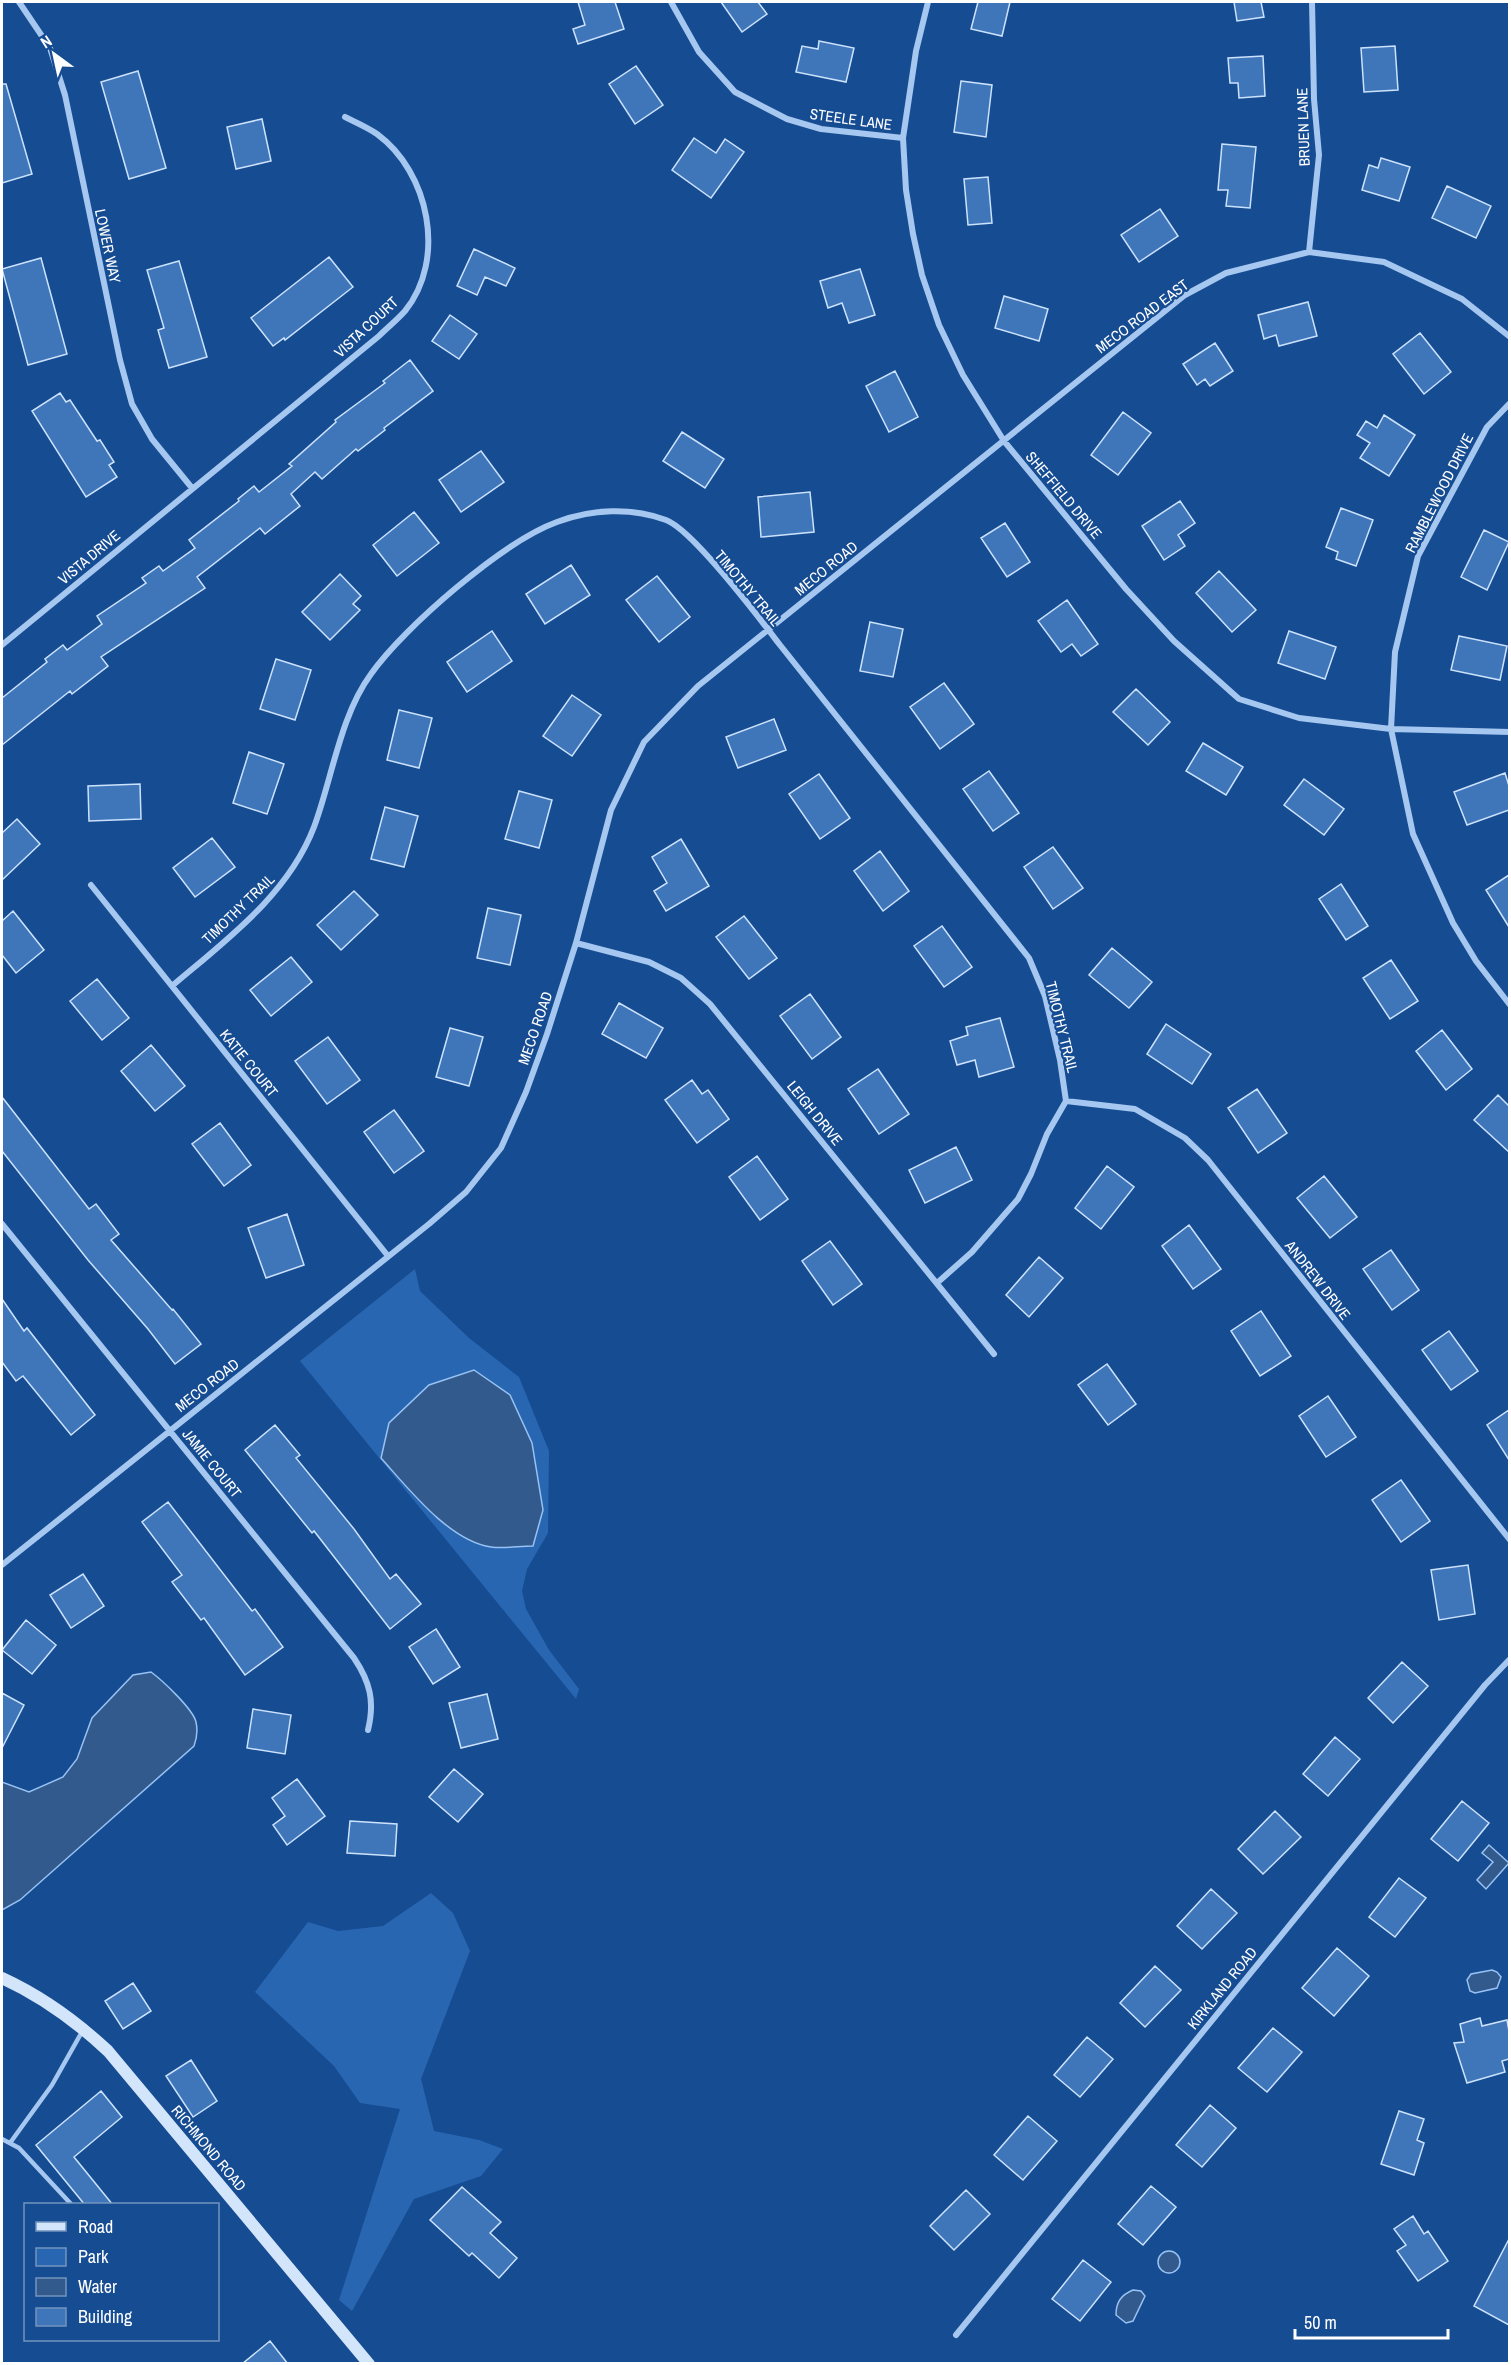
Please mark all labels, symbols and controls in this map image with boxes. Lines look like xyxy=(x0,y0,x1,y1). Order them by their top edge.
north arrow xyxy=(24,24,84,84)
text: N xyxy=(36,30,56,53)
street label: BRUEN LANE xyxy=(1291,87,1315,167)
street label: STEELE LANE xyxy=(809,103,893,135)
street label: LOWER WAY xyxy=(90,207,126,286)
street label: MECO ROAD EAST xyxy=(1091,274,1193,358)
street label: VISTA COURT xyxy=(329,291,403,362)
street label: RAMBLEWOOD DRIVE xyxy=(1400,430,1478,556)
street label: SHEFFIELD DRIVE xyxy=(1021,447,1107,543)
street label: VISTA DRIVE xyxy=(54,525,124,589)
street label: MECO ROAD xyxy=(790,536,862,600)
street label: TIMOTHY TRAIL xyxy=(710,546,786,631)
street label: TIMOTHY TRAIL xyxy=(197,869,279,949)
street label: TIMOTHY TRAIL xyxy=(1041,979,1084,1075)
street label: MECO ROAD xyxy=(513,989,557,1067)
street label: KATIE COURT xyxy=(215,1025,283,1102)
street label: LEIGH DRIVE xyxy=(782,1076,848,1150)
street label: ANDREW DRIVE xyxy=(1280,1235,1356,1324)
street label: MECO ROAD xyxy=(171,1353,243,1417)
street label: JAMIE COURT xyxy=(178,1424,247,1502)
street label: KIRKLAND ROAD xyxy=(1182,1942,1262,2034)
street label: RICHMOND ROAD xyxy=(167,2100,251,2196)
legend xyxy=(24,2203,219,2341)
text: Road xyxy=(78,2214,113,2239)
text: Park xyxy=(78,2244,109,2269)
text: Water xyxy=(78,2274,117,2299)
scale bar xyxy=(1295,2302,1448,2340)
text: Building xyxy=(78,2304,133,2329)
text: 50 m xyxy=(1304,2310,1337,2335)

